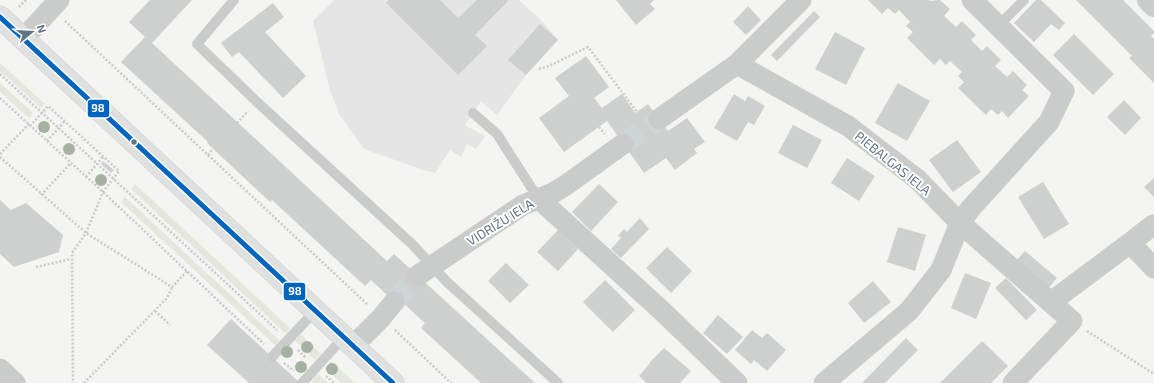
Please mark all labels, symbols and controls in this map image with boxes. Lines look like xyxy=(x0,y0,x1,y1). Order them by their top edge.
north arrow xyxy=(12,12,52,52)
text: N xyxy=(35,23,49,35)
line badge: 98 xyxy=(87,99,110,118)
text: 98 xyxy=(91,101,105,114)
street label: PIEBALGAS IELA xyxy=(852,128,934,198)
unlabelled marker xyxy=(129,137,139,147)
street label: VIDRIŽU IELA xyxy=(464,195,536,249)
line badge: 98 xyxy=(283,282,306,301)
text: 98 xyxy=(288,284,302,297)

